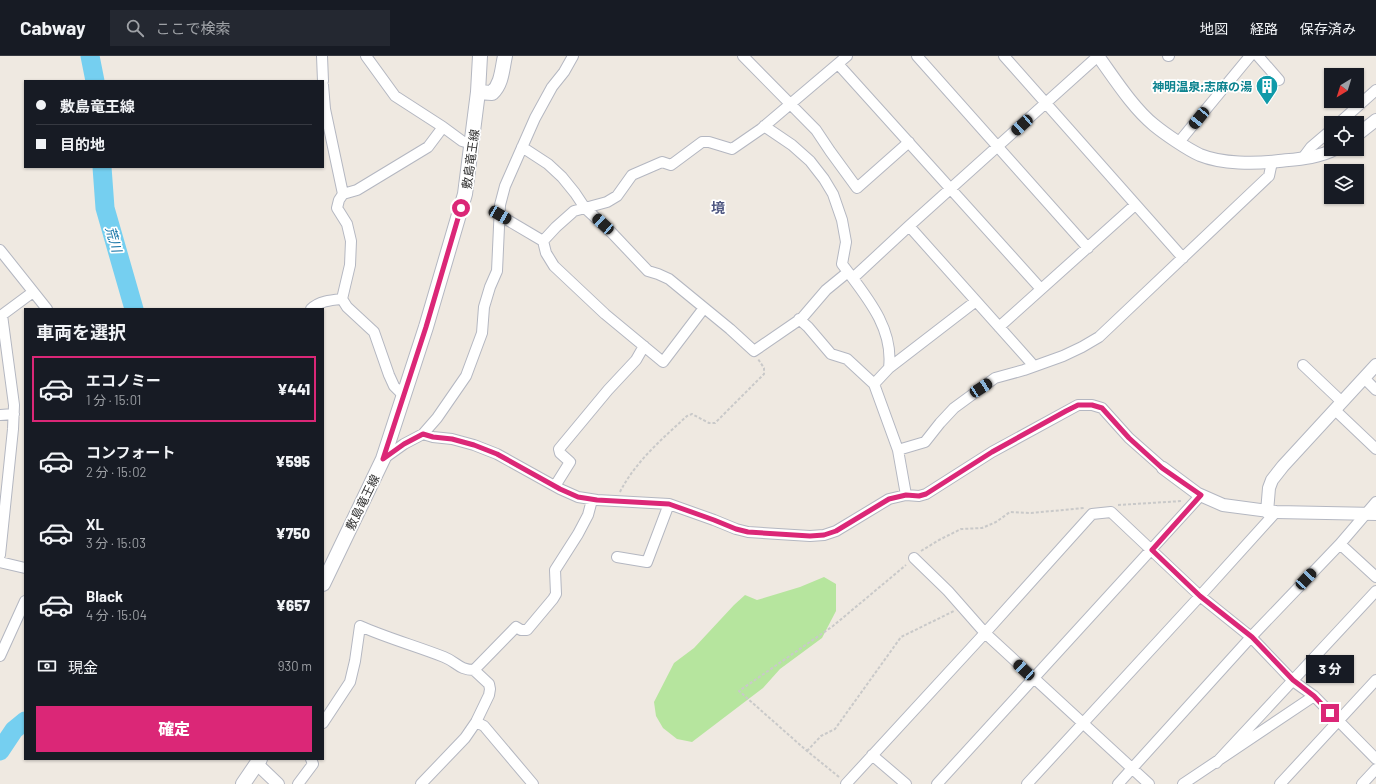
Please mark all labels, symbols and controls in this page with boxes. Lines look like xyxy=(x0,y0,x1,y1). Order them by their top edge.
search box xyxy=(110,10,390,46)
text: Cabway xyxy=(20,16,86,39)
icon: search xyxy=(124,17,146,39)
text: ここで検索 xyxy=(156,19,231,37)
text: 地図 xyxy=(1200,20,1228,37)
text: 経路 xyxy=(1250,20,1278,37)
text: 保存済み xyxy=(1300,20,1356,37)
north arrow xyxy=(1324,68,1364,108)
map controls xyxy=(1324,68,1364,204)
building icon: 神明温泉;志麻の湯 xyxy=(1254,73,1280,106)
place label: 神明温泉;志麻の湯 xyxy=(1152,79,1252,93)
text: 敷島竜王線 xyxy=(60,97,135,115)
car xyxy=(1187,105,1211,131)
car xyxy=(1009,113,1035,137)
button: locate xyxy=(1324,116,1364,156)
street label: 敷島竜王線 xyxy=(459,128,481,190)
text: 目的地 xyxy=(60,135,105,153)
button: layers xyxy=(1324,164,1364,204)
route start xyxy=(452,199,470,217)
district label: 境 xyxy=(711,199,725,216)
car xyxy=(487,204,513,226)
car xyxy=(590,212,616,236)
water label: 荒川 xyxy=(103,224,126,256)
text: 車両を選択 xyxy=(36,321,126,343)
icon: car xyxy=(38,371,74,407)
text: エコノミー xyxy=(86,371,161,389)
car xyxy=(968,376,994,400)
text: ¥441 xyxy=(277,380,310,398)
text: 1 分 · 15:01 xyxy=(86,392,141,408)
icon: car xyxy=(38,443,74,479)
text: コンフォート xyxy=(86,443,176,461)
text: ¥595 xyxy=(275,452,310,470)
text: 2 分 · 15:02 xyxy=(86,464,146,480)
street label: 敷島竜王線 xyxy=(343,472,381,532)
icon: car xyxy=(38,515,74,551)
text: XL xyxy=(86,515,104,533)
text: ¥750 xyxy=(275,524,310,542)
text: 3 分 · 15:03 xyxy=(86,535,146,551)
car xyxy=(1293,566,1319,592)
icon: car xyxy=(38,587,74,623)
text: Black xyxy=(86,587,123,605)
text: ¥657 xyxy=(276,596,310,614)
text: 4 分 · 15:04 xyxy=(86,607,147,623)
icon: cash xyxy=(36,655,58,677)
callout: 3 分 xyxy=(1306,655,1354,683)
car xyxy=(1011,657,1037,683)
text: 現金 xyxy=(68,658,98,676)
text: 930 m xyxy=(278,658,312,674)
text: 3 分 xyxy=(1319,661,1341,677)
route end xyxy=(1321,704,1339,722)
button: 確定 xyxy=(36,706,312,752)

